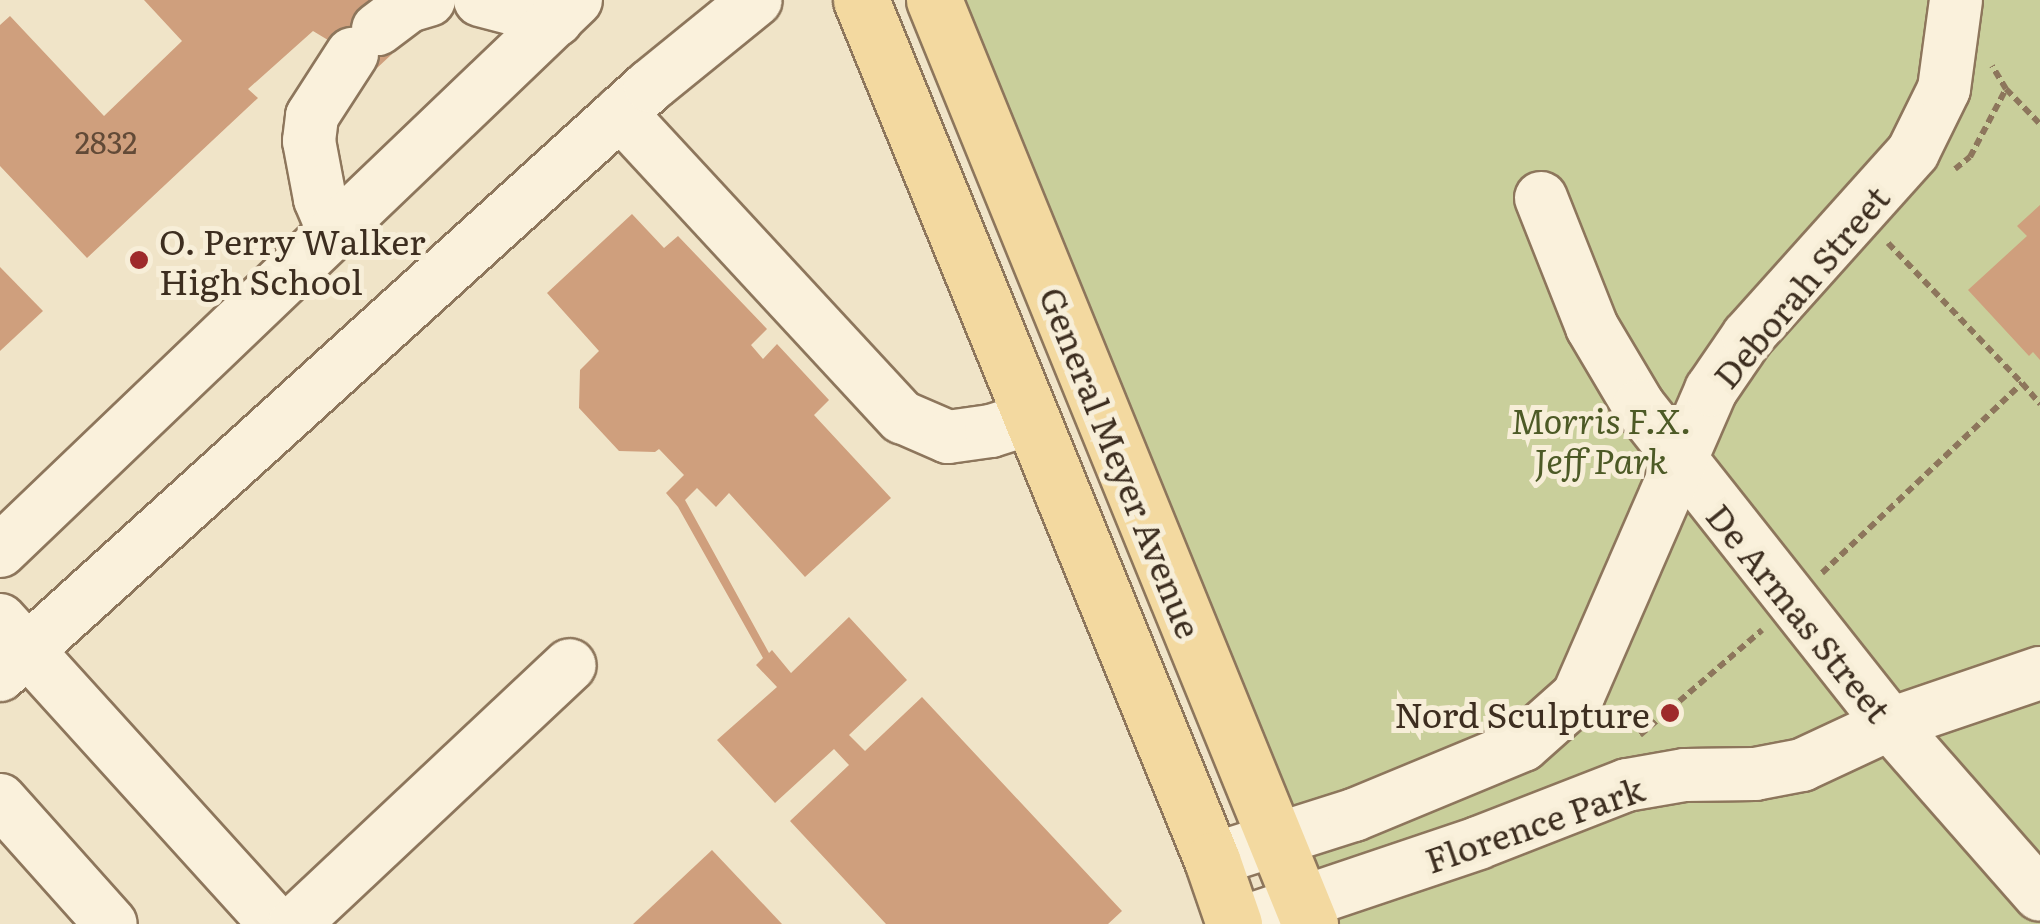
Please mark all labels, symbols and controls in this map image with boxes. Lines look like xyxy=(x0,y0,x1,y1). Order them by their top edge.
house number: 2832 xyxy=(75,123,137,159)
street label: Deborah Street xyxy=(1703,176,1897,396)
place label: O. Perry Walker High School xyxy=(159,219,426,301)
marker: O. Perry Walker High School xyxy=(128,249,150,271)
street label: General Meyer Avenue xyxy=(1032,280,1212,644)
park label: Morris F.X. Jeff Park xyxy=(1511,398,1691,480)
street label: De Armas Street xyxy=(1699,494,1901,730)
place label: Nord Sculpture xyxy=(1394,692,1650,734)
marker: Nord Sculpture xyxy=(1659,702,1681,724)
street label: Florence Park xyxy=(1419,766,1649,880)

